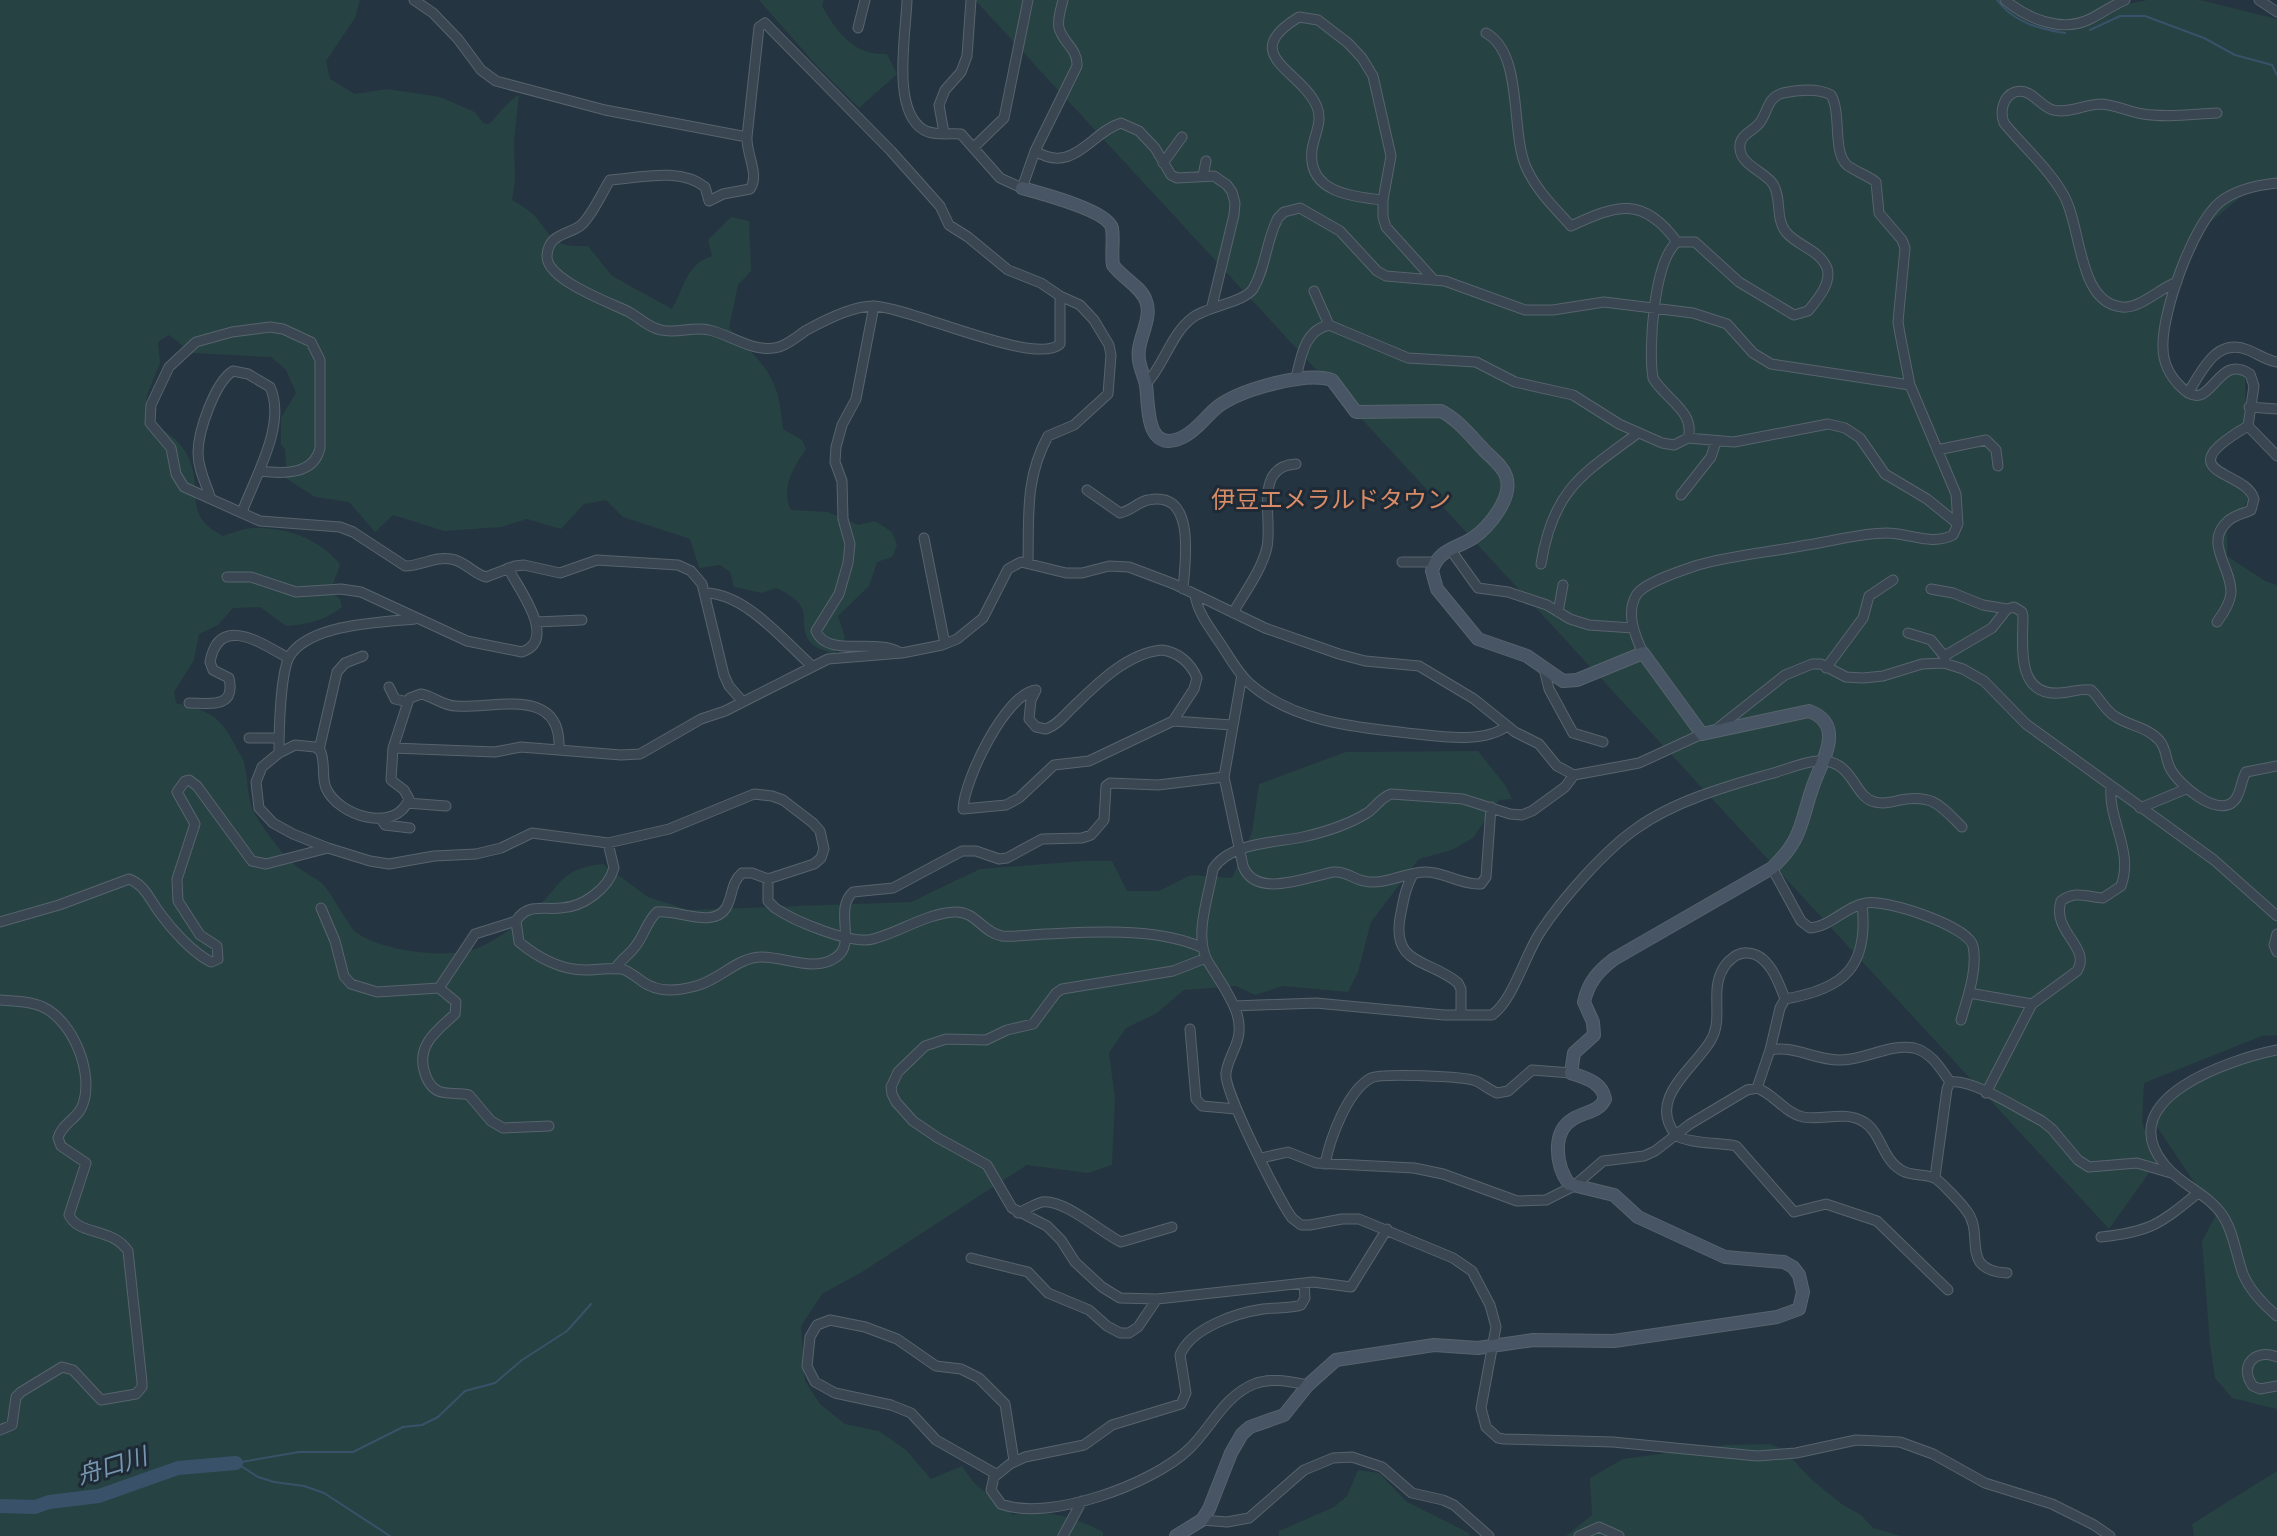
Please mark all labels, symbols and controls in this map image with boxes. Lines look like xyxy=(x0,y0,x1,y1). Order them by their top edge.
district label: 伊豆エメラルドタウン xyxy=(1211,484,1451,515)
water label: 舟口川 xyxy=(73,1439,154,1491)

